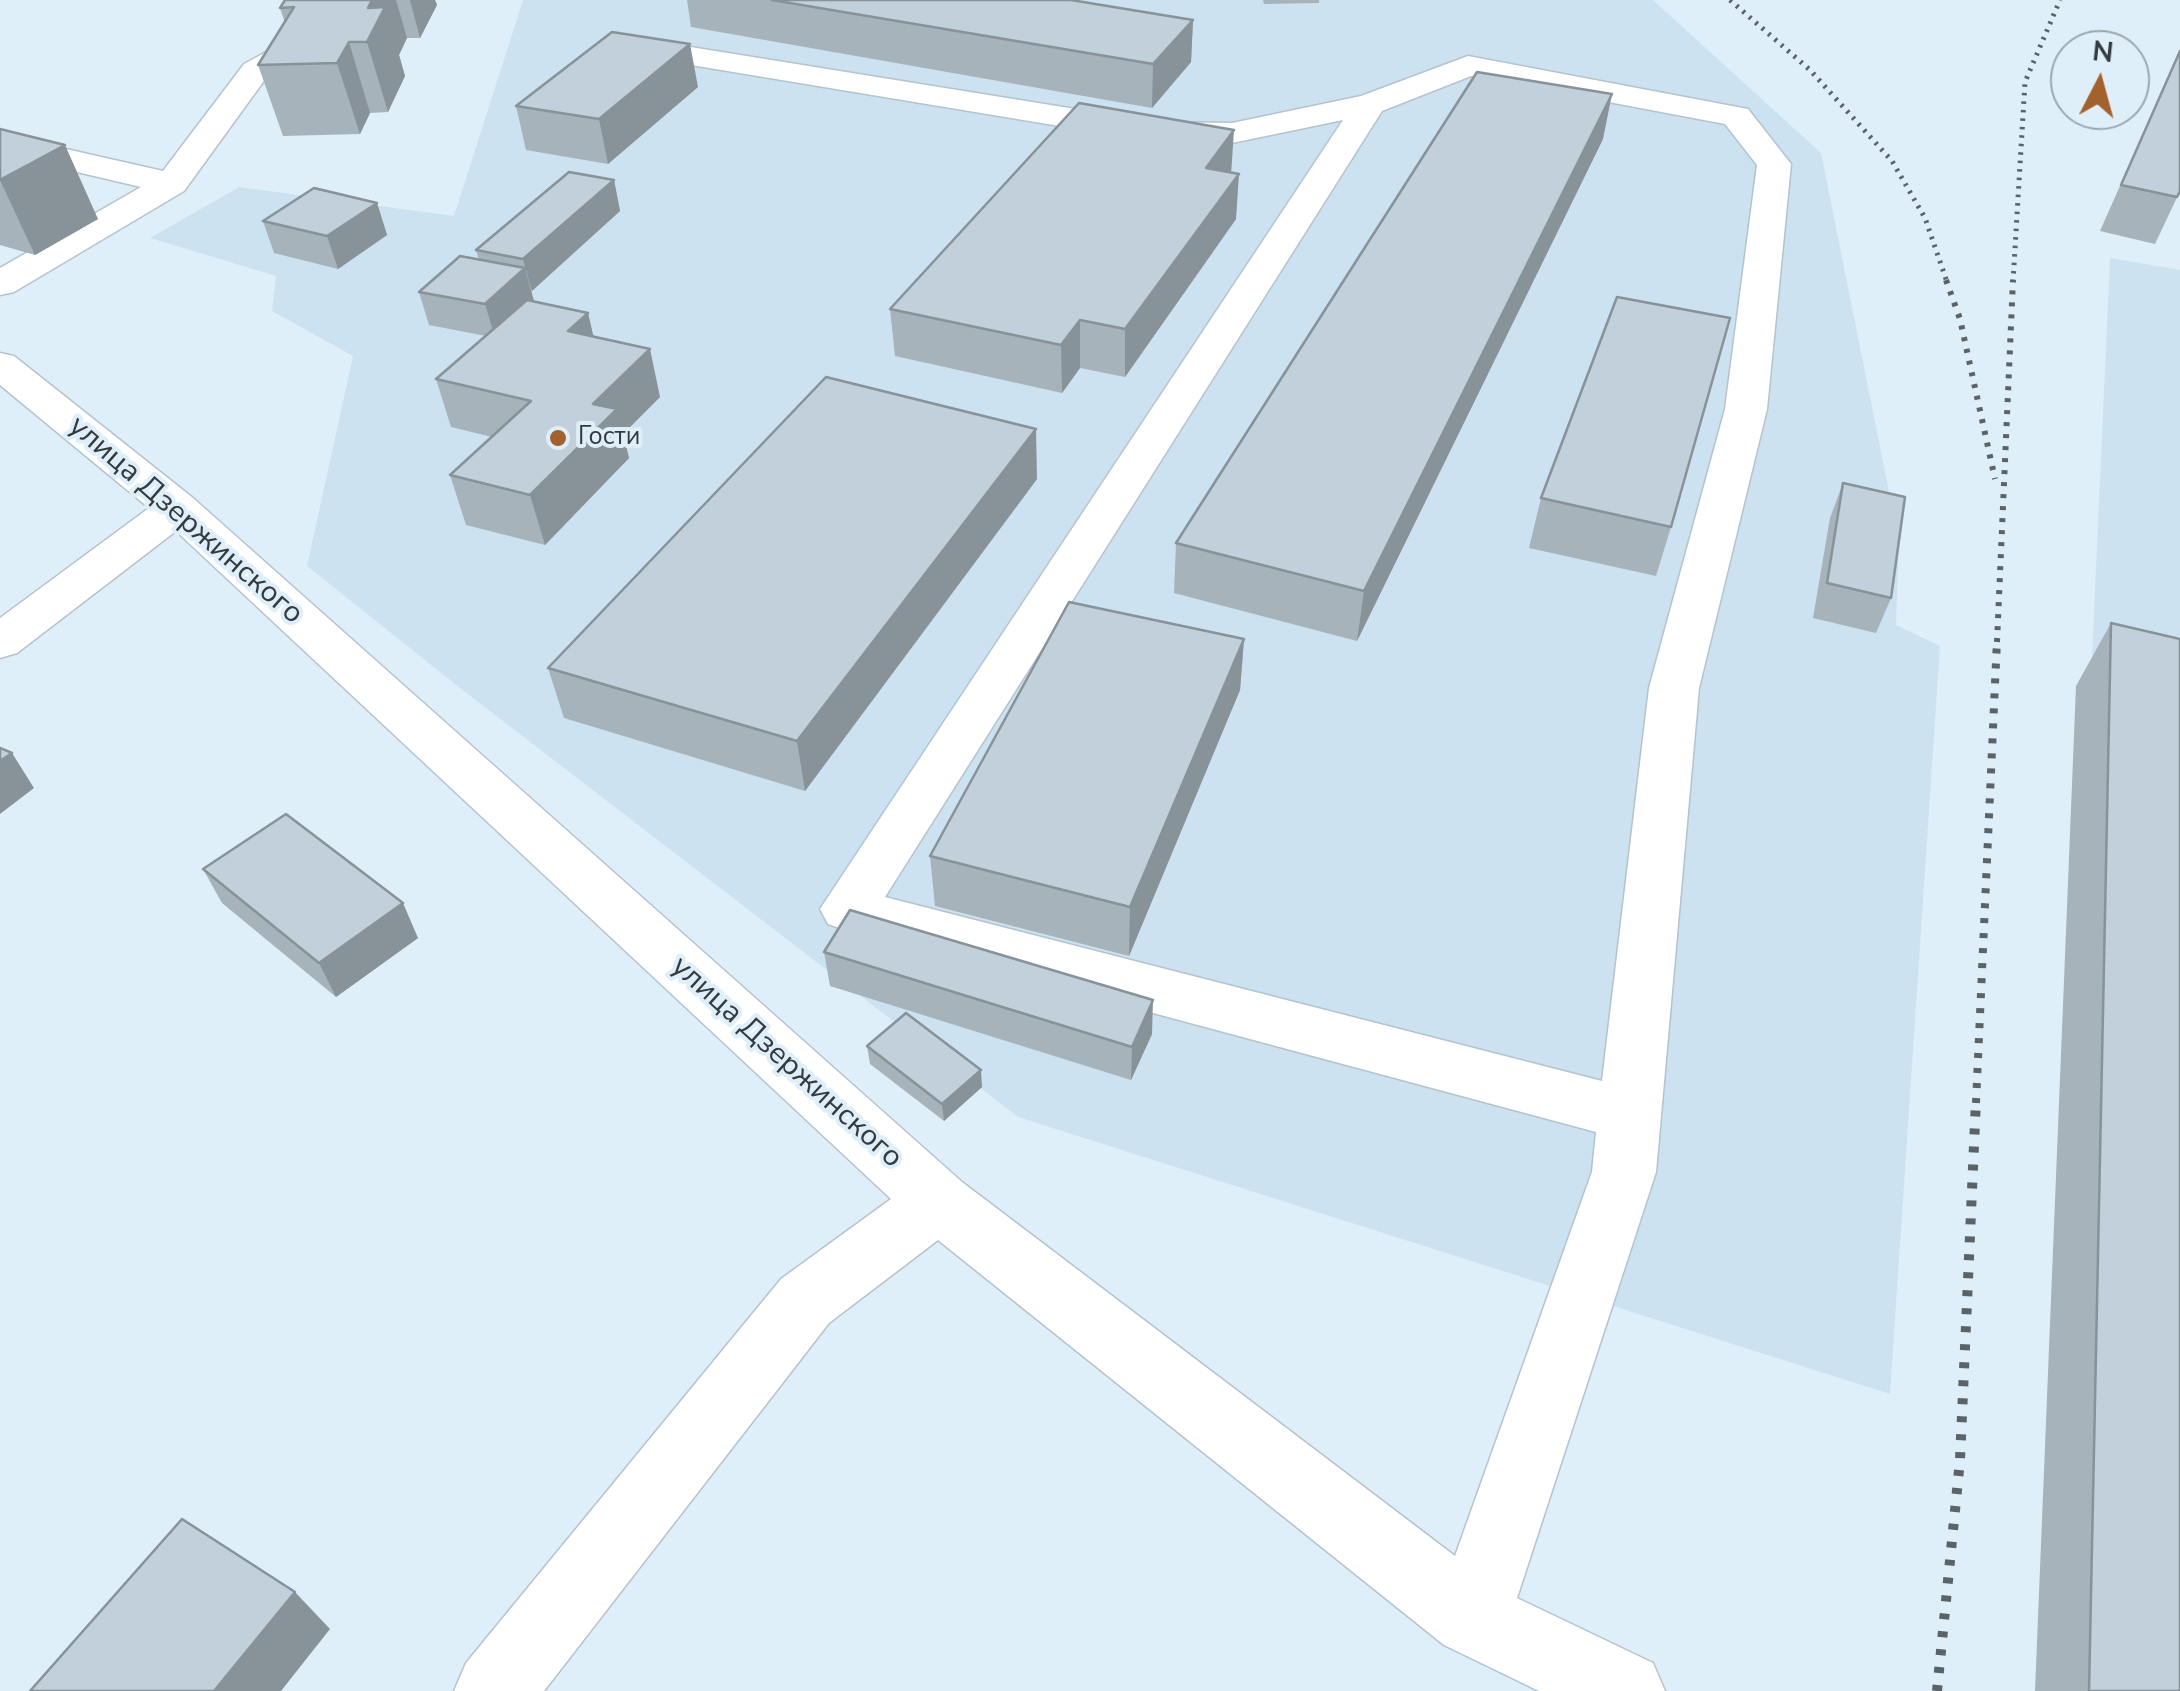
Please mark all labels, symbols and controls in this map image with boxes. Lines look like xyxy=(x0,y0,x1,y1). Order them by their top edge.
north arrow xyxy=(2050,30,2150,130)
text: N xyxy=(2091,32,2115,72)
street label: улица Дзержинского xyxy=(60,409,310,633)
place label: Гости xyxy=(578,423,640,453)
marker: Гости xyxy=(547,427,569,449)
street label: улица Дзержинского xyxy=(663,949,909,1177)

